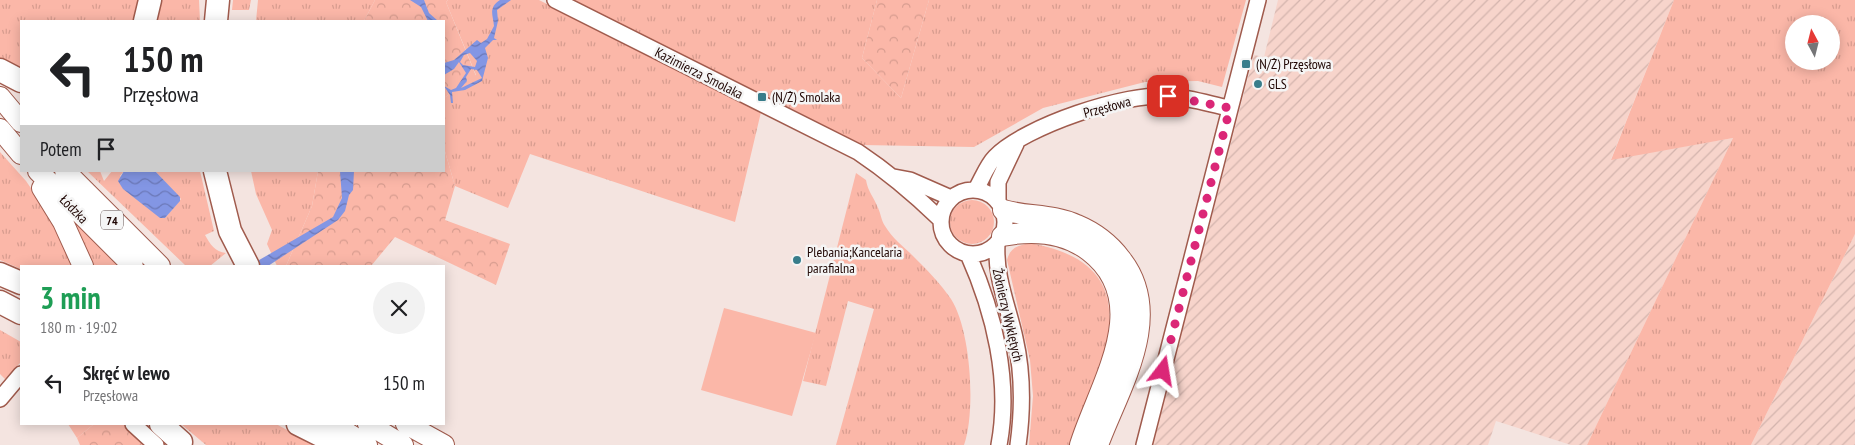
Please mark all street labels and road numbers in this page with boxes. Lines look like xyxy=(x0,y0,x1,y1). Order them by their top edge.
street label: Kazimierza Smolaka xyxy=(652,43,746,103)
street label: Przęsłowa xyxy=(1081,92,1133,122)
street label: Łódzka xyxy=(56,191,92,227)
road number: 74 xyxy=(101,210,123,230)
street label: Żołnierzy Wyklętych xyxy=(989,267,1027,363)

